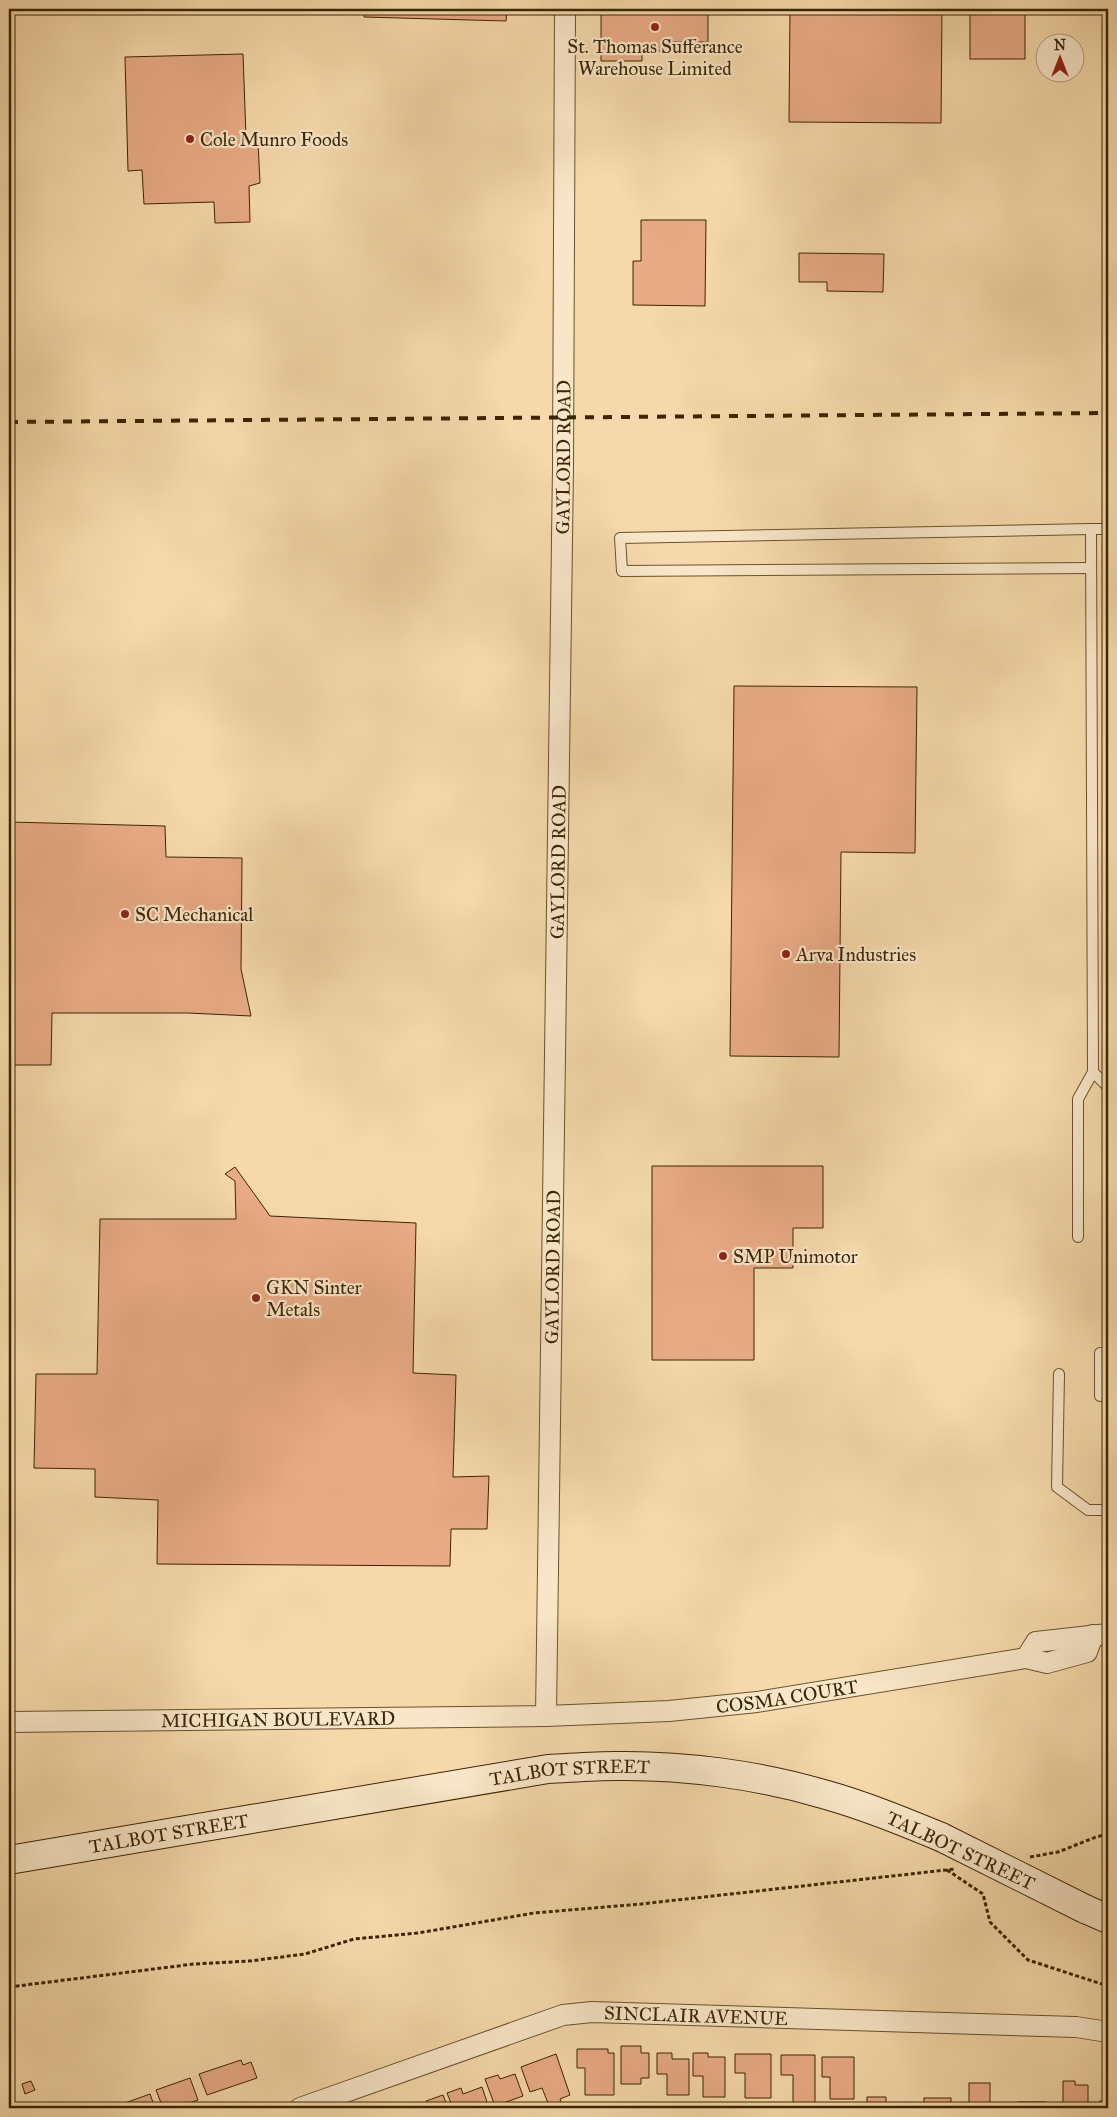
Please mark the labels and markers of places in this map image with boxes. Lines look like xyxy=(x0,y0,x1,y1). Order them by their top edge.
marker: St. Thomas Sufferance Warehouse Limited xyxy=(649,21,661,33)
place label: St. Thomas Sufferance Warehouse Limited xyxy=(567,35,743,80)
place label: Cole Munro Foods xyxy=(200,128,348,151)
marker: Cole Munro Foods xyxy=(184,133,196,145)
place label: SC Mechanical xyxy=(135,903,254,926)
marker: SC Mechanical xyxy=(119,908,131,920)
place label: Arva Industries xyxy=(795,943,916,966)
marker: Arva Industries xyxy=(780,948,792,960)
place label: SMP Unimotor xyxy=(733,1245,859,1268)
marker: SMP Unimotor xyxy=(717,1250,729,1262)
place label: GKN Sinter Metals xyxy=(266,1276,363,1321)
marker: GKN Sinter Metals xyxy=(250,1292,262,1304)

